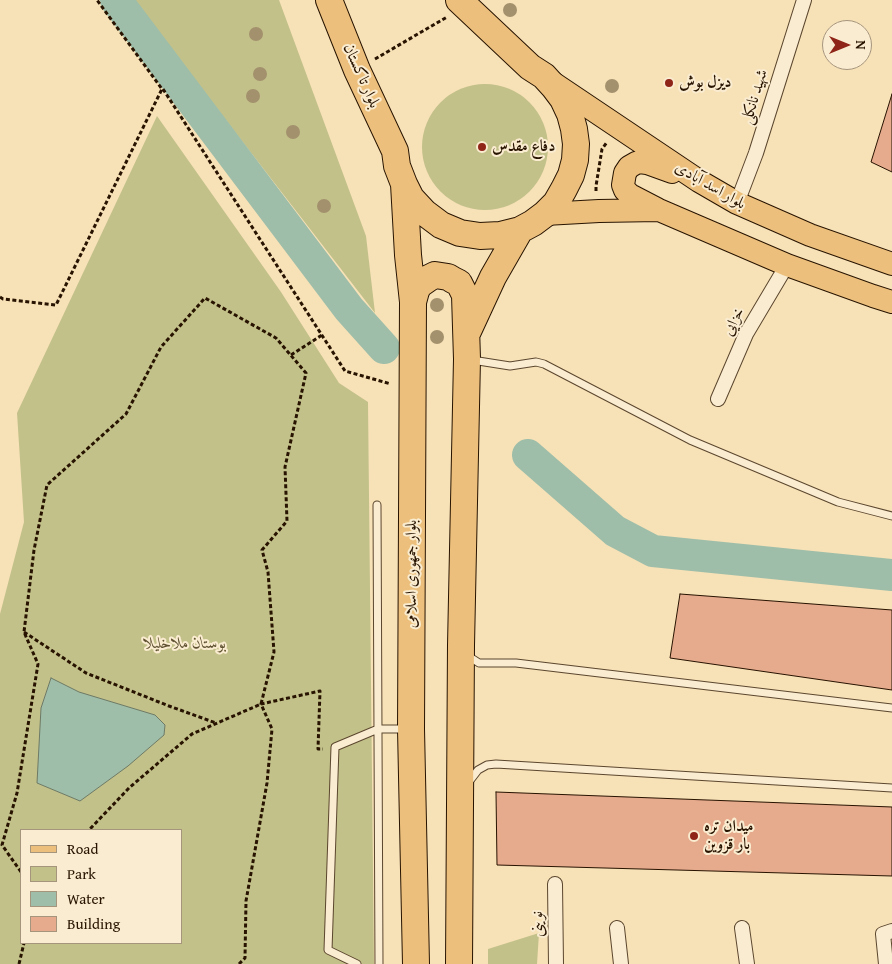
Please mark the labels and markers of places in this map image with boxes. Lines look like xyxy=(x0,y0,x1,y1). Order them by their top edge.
place label: دیزل بوش xyxy=(679,73,732,93)
marker: دیزل بوش xyxy=(663,77,675,89)
place label: دفاع مقدس xyxy=(492,137,555,157)
marker: دفاع مقدس xyxy=(476,141,488,153)
place label: میدان تره بار قزوین xyxy=(704,817,754,855)
marker: میدان تره بار قزوین xyxy=(688,830,700,842)

